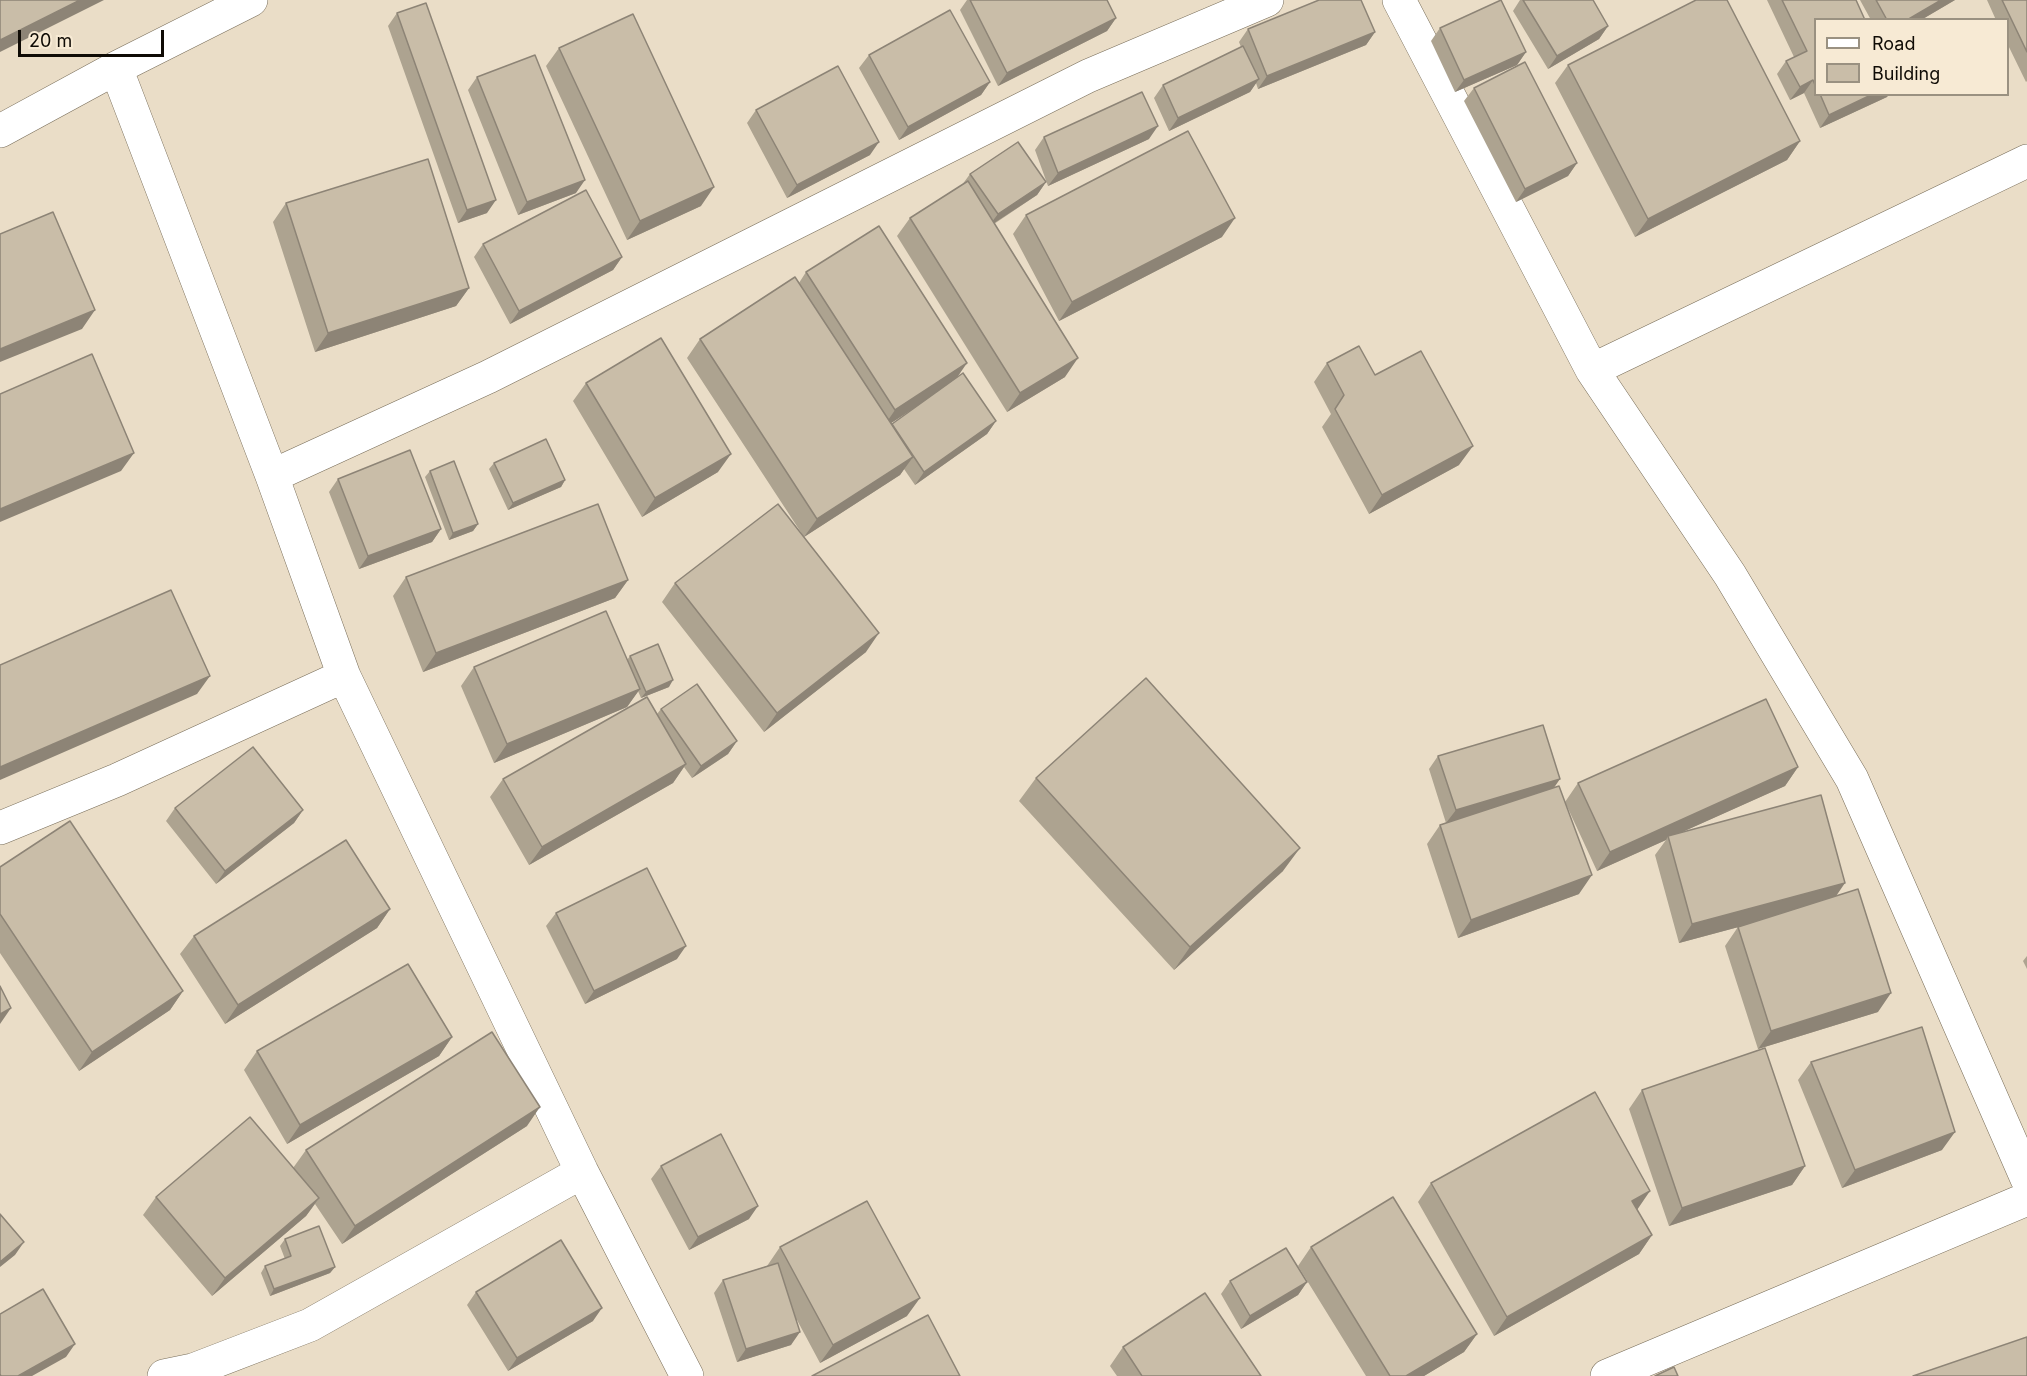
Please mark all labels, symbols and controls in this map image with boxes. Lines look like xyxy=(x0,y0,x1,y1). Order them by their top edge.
scale bar xyxy=(21,18,166,56)
legend xyxy=(1814,18,2009,96)
text: 20 m xyxy=(29,30,72,51)
text: Road xyxy=(1872,33,1915,54)
text: Building xyxy=(1872,63,1940,84)

